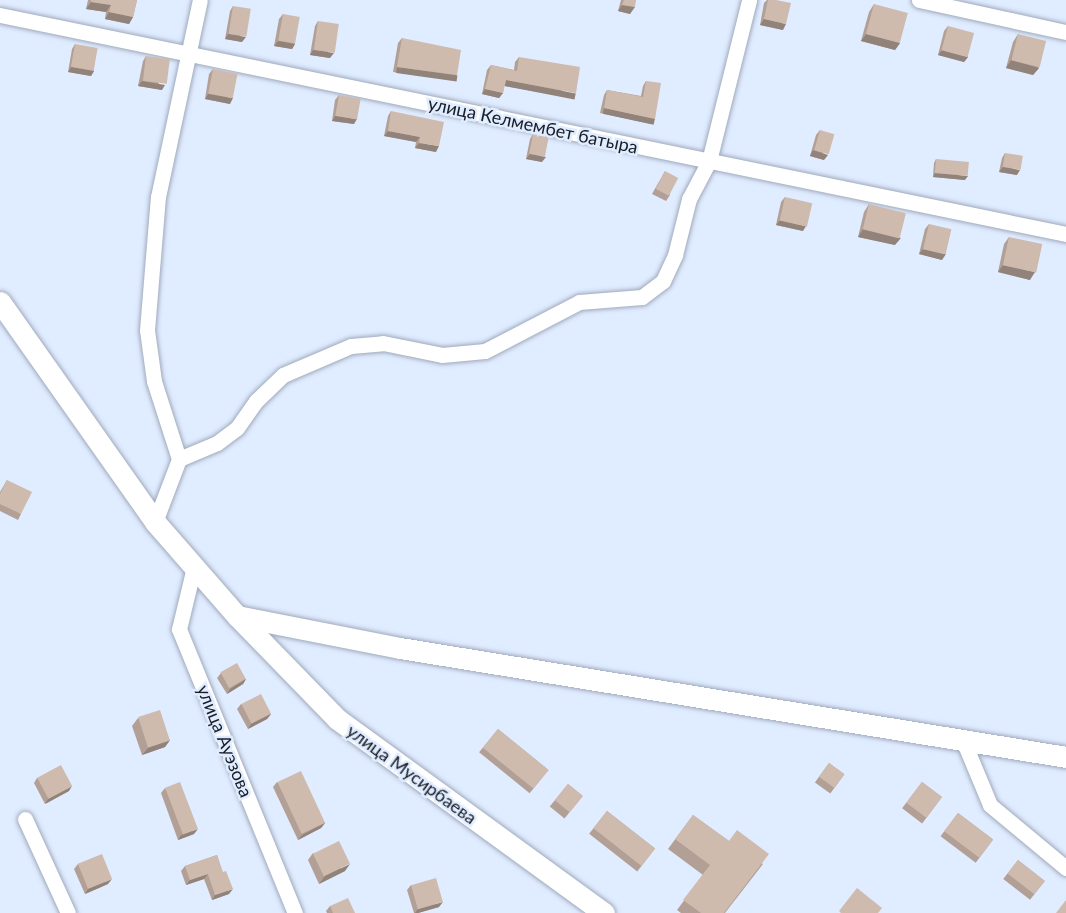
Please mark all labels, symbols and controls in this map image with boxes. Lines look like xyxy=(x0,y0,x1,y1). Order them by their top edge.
street label: улица Келмембет батыра xyxy=(426,92,640,158)
street label: улица Ауэзова xyxy=(193,682,257,800)
street label: улица Мусирбаева xyxy=(343,720,481,828)

